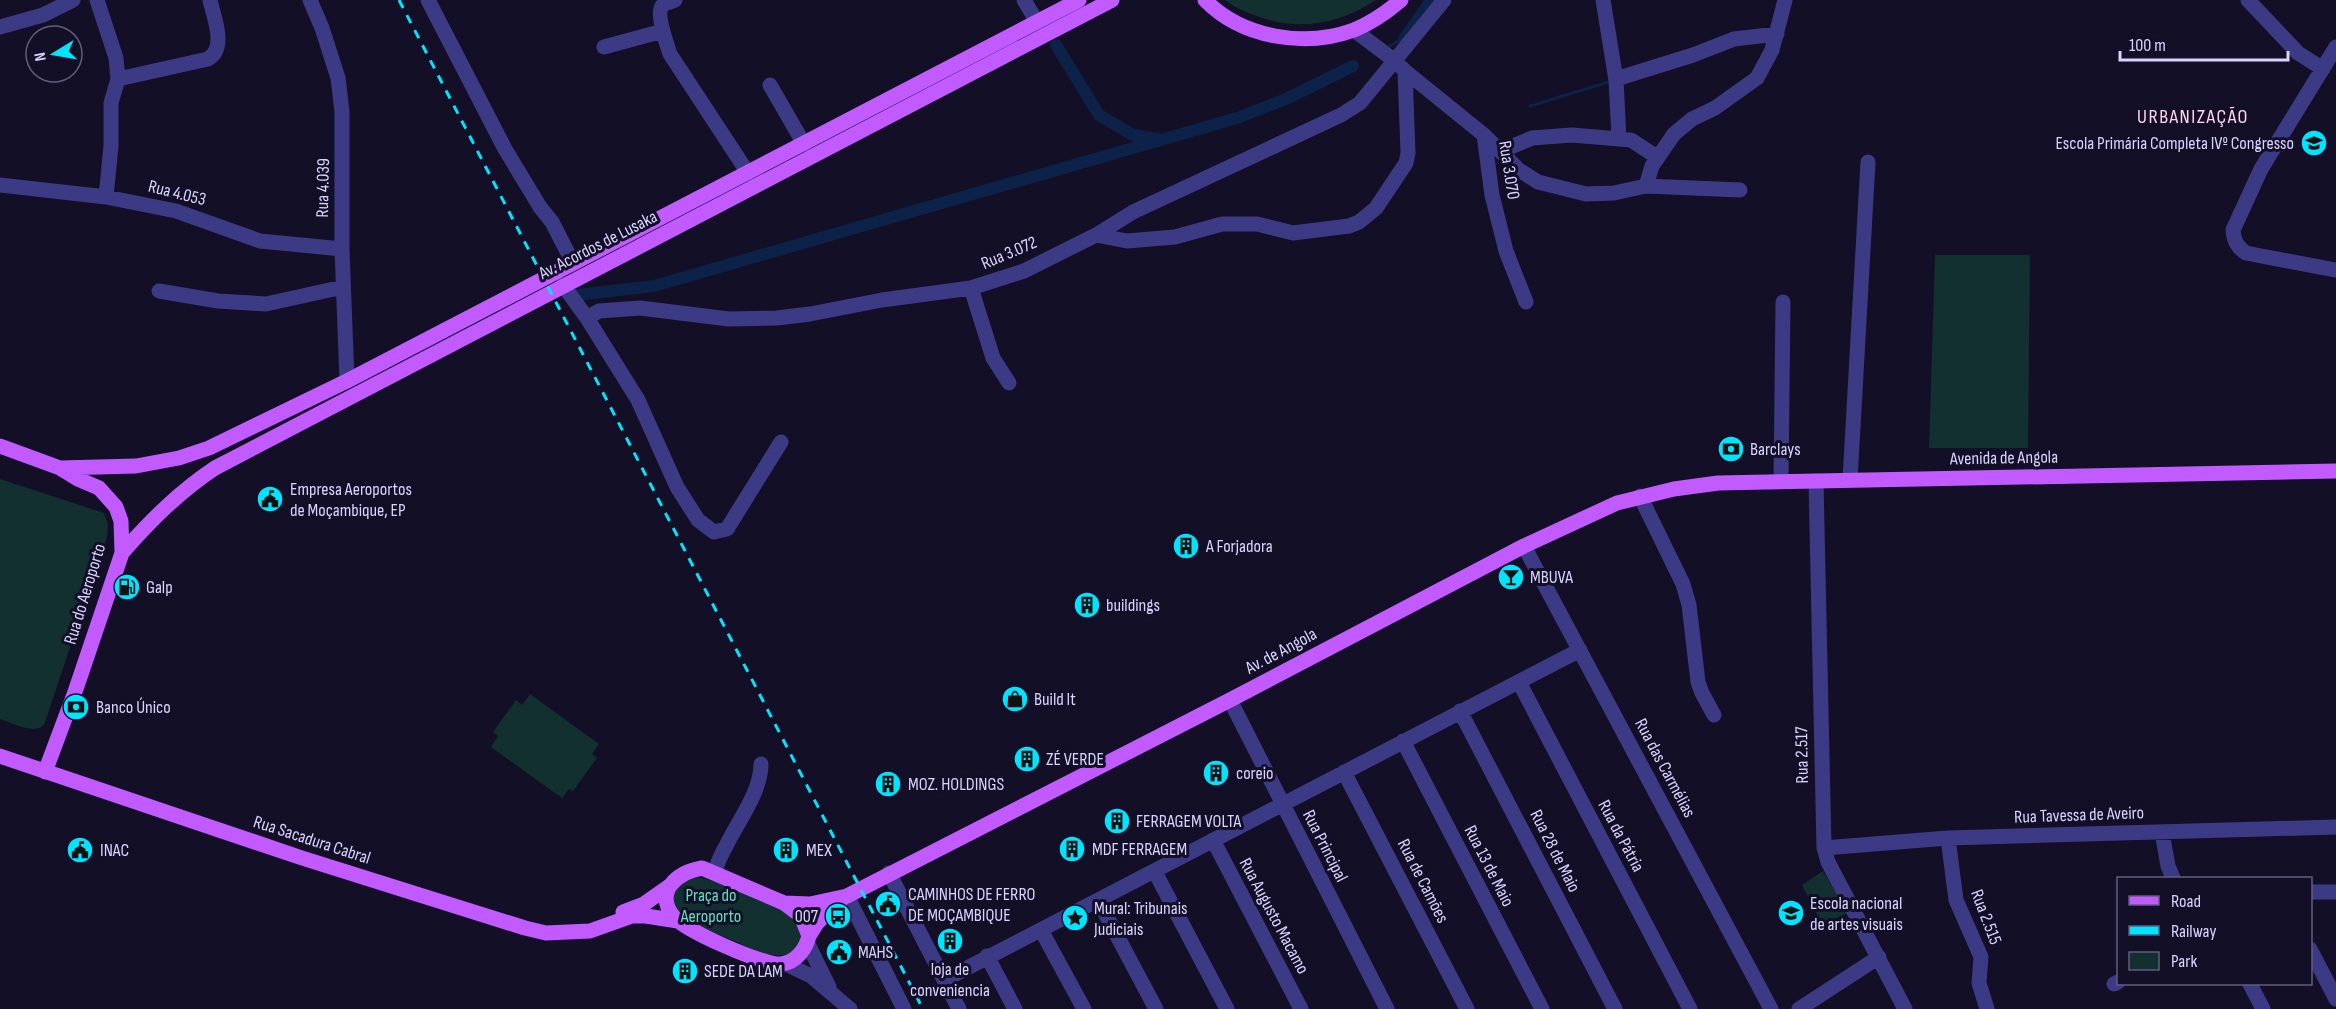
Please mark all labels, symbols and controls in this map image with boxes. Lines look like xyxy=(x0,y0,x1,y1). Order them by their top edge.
north arrow xyxy=(24,24,84,84)
scale bar xyxy=(2120,24,2288,62)
text: 100 m xyxy=(2129,35,2166,56)
text: N xyxy=(31,51,51,63)
district label: URBANIZAÇÃO xyxy=(2137,105,2249,129)
school or university icon: Escola Primária Completa IVº Congresso xyxy=(2299,128,2329,158)
place label: Escola Primária Completa IVº Congresso xyxy=(2055,133,2294,154)
street label: Rua 3.070 xyxy=(1494,139,1524,201)
street label: Rua 4.039 xyxy=(312,158,334,218)
street label: Rua 4.053 xyxy=(146,176,208,210)
street label: Av. Acordos de Lusaka xyxy=(534,206,661,284)
street label: Rua 3.072 xyxy=(978,232,1040,274)
bank icon: Barclays xyxy=(1716,434,1746,464)
place label: Barclays xyxy=(1750,439,1801,460)
street label: Avenida de Angola xyxy=(1949,447,2058,469)
place label: Empresa Aeroportos de Moçambique, EP xyxy=(290,479,412,521)
public building icon: Empresa Aeroportos de Moçambique, EP xyxy=(255,484,285,514)
building icon: A Forjadora xyxy=(1171,531,1201,561)
place label: A Forjadora xyxy=(1205,536,1273,557)
street label: Rua do Aeroporto xyxy=(60,541,110,647)
bar icon: MBUVA xyxy=(1496,562,1526,592)
place label: MBUVA xyxy=(1530,567,1573,588)
fuel station icon: Galp xyxy=(112,572,142,602)
place label: Galp xyxy=(146,577,173,598)
building icon: buildings xyxy=(1072,590,1102,620)
place label: buildings xyxy=(1106,595,1160,616)
street label: Av. de Angola xyxy=(1241,623,1320,679)
shop icon: Build It xyxy=(1000,684,1030,714)
place label: Build It xyxy=(1034,689,1076,710)
bank icon: Banco Único xyxy=(61,692,91,722)
place label: Banco Único xyxy=(96,697,171,718)
street label: Rua das Carmélias xyxy=(1630,715,1700,821)
street label: Rua 2.517 xyxy=(1791,726,1813,784)
building icon: ZÉ VERDE xyxy=(1012,744,1042,774)
place label: ZÉ VERDE xyxy=(1046,749,1104,770)
building icon: coreio xyxy=(1201,758,1231,788)
place label: coreio xyxy=(1236,763,1274,784)
building icon: MOZ. HOLDINGS xyxy=(873,769,903,799)
place label: MOZ. HOLDINGS xyxy=(908,774,1004,795)
street label: Rua da Pátria xyxy=(1593,797,1649,875)
street label: Rua Tavessa de Aveiro xyxy=(2014,802,2144,828)
building icon: FERRAGEM VOLTA xyxy=(1102,806,1132,836)
street label: Rua 28 de Maio xyxy=(1525,806,1585,896)
street label: Rua Principal xyxy=(1298,807,1352,885)
street label: Rua Sacadura Cabral xyxy=(251,811,373,869)
place label: FERRAGEM VOLTA xyxy=(1136,811,1241,832)
street label: Rua 13 de Maio xyxy=(1460,822,1518,910)
building icon: MDF FERRAGEM xyxy=(1057,834,1087,864)
public building icon: INAC xyxy=(65,835,95,865)
building icon: MEX xyxy=(771,835,801,865)
street label: Rua de Camões xyxy=(1393,836,1453,926)
place label: MDF FERRAGEM xyxy=(1092,839,1187,860)
place label: INAC xyxy=(100,840,129,861)
place label: MEX xyxy=(806,840,832,861)
street label: Rua Augusto Macamo xyxy=(1235,854,1313,978)
legend xyxy=(2117,877,2312,985)
place label: CAMINHOS DE FERRO DE MOÇAMBIQUE xyxy=(908,884,1035,926)
park label: Praça do Aeroporto xyxy=(680,885,741,927)
street label: Rua 2.515 xyxy=(1966,887,2006,947)
public building icon: CAMINHOS DE FERRO DE MOÇAMBIQUE xyxy=(873,889,903,919)
text: Road xyxy=(2171,891,2201,912)
place label: Escola nacional de artes visuais xyxy=(1810,893,1903,935)
place label: Mural: Tribunais Judiciais xyxy=(1093,898,1188,940)
school or university icon: Escola nacional de artes visuais xyxy=(1776,898,1806,928)
bus stop icon: 007 xyxy=(823,901,853,931)
place icon: Mural: Tribunais Judiciais xyxy=(1060,903,1090,933)
place label: 007 xyxy=(795,906,819,927)
text: Railway xyxy=(2171,921,2216,942)
building icon: loja de conveniencia xyxy=(935,926,965,956)
public building icon: MAHS xyxy=(824,937,854,967)
place label: MAHS xyxy=(858,942,894,963)
text: Park xyxy=(2171,951,2197,972)
building icon: SEDE DA LAM xyxy=(670,956,700,986)
place label: loja de conveniencia xyxy=(910,959,990,1001)
place label: SEDE DA LAM xyxy=(704,961,783,982)

